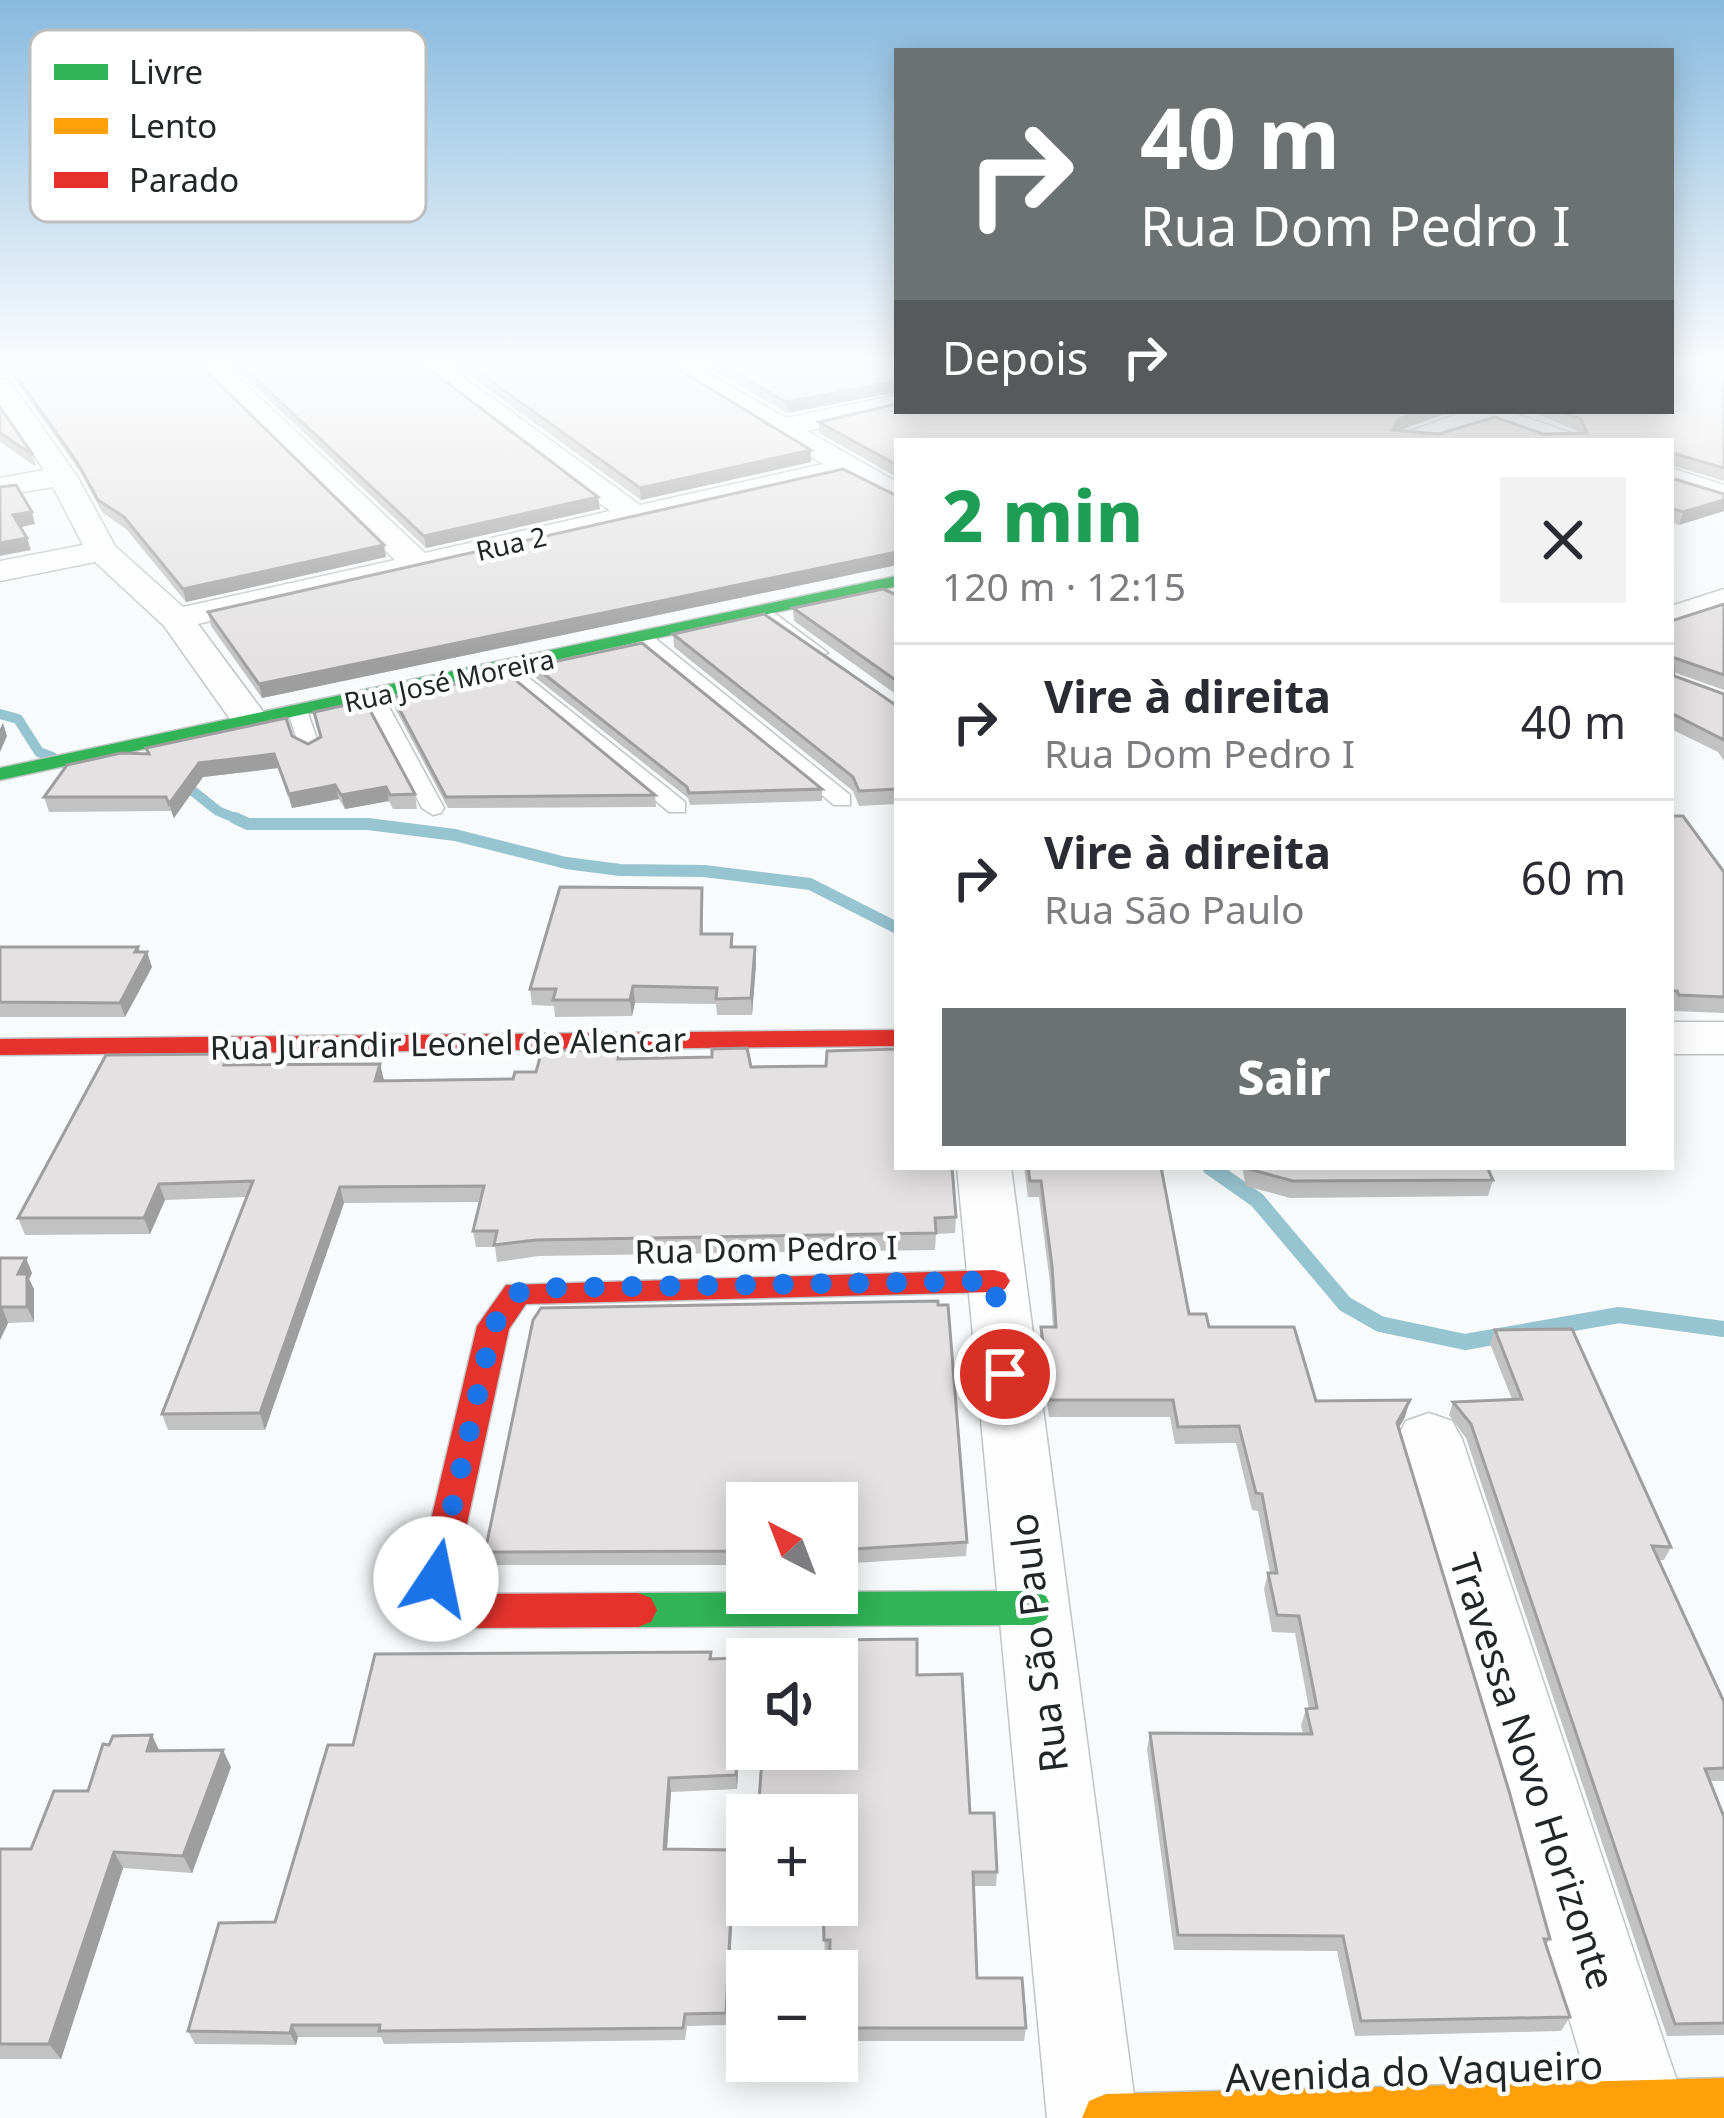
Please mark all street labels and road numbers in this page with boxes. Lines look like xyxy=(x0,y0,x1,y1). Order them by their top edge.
street label: Rua 2 xyxy=(472,517,550,569)
street label: Rua José Moreira xyxy=(341,640,557,720)
street label: Rua Jurandir Leonel de Alencar xyxy=(209,1016,687,1070)
street label: Rua Dom Pedro I xyxy=(634,1224,898,1274)
street label: Rua São Paulo xyxy=(995,1510,1079,1776)
street label: Travessa Novo Horizonte xyxy=(1439,1546,1629,1996)
street label: Avenida do Vaqueiro xyxy=(1224,2037,1604,2103)

